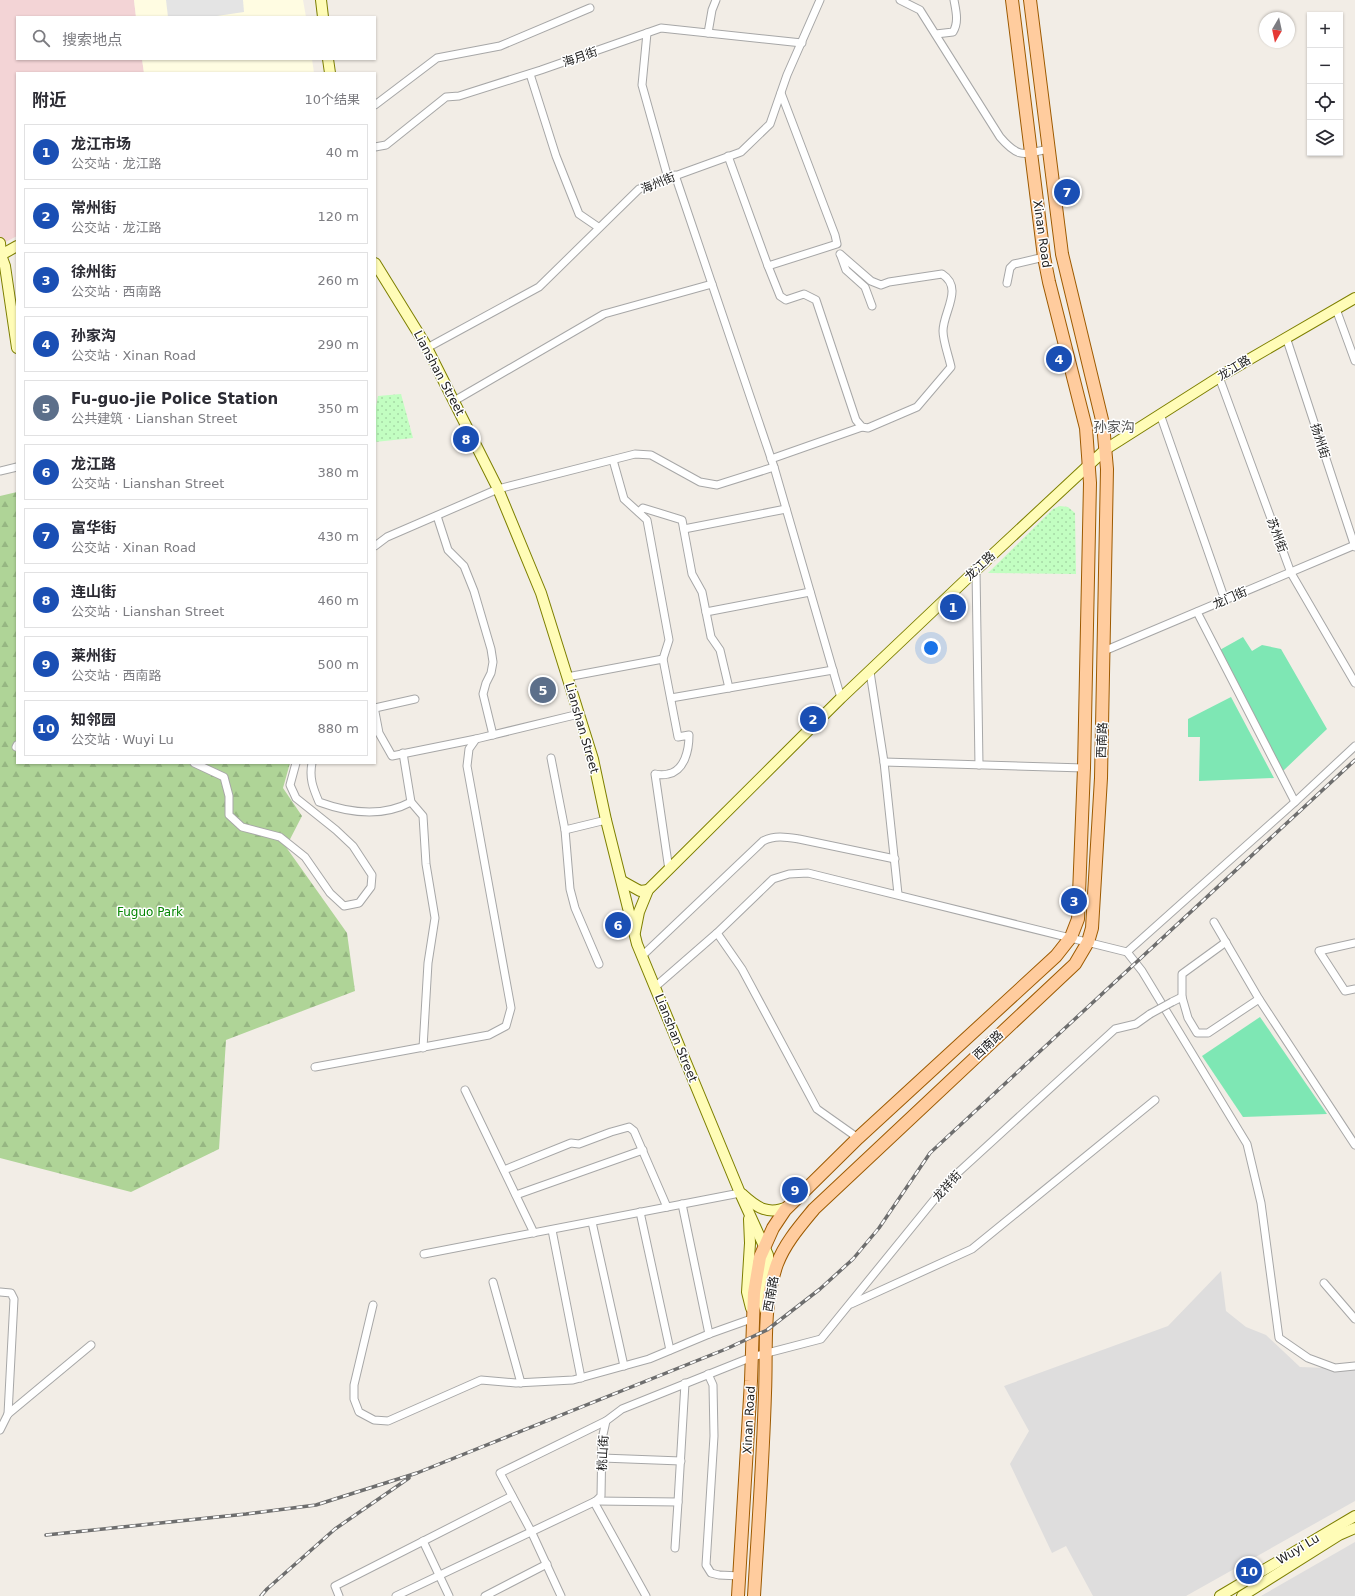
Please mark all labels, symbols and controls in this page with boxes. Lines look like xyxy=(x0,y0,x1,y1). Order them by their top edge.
north arrow xyxy=(1259,12,1295,48)
map controls xyxy=(1307,12,1343,156)
button: + xyxy=(1307,12,1343,48)
search box xyxy=(16,16,376,60)
icon: search xyxy=(30,27,52,49)
text: 搜索地点 xyxy=(62,31,122,49)
street label: 海月街 xyxy=(561,45,599,69)
button: − xyxy=(1307,48,1343,84)
button: locate xyxy=(1307,84,1343,120)
text: 附近 xyxy=(32,90,66,110)
text: 10个结果 xyxy=(304,92,360,107)
button: layers xyxy=(1307,120,1343,156)
text: 龙江市场 xyxy=(71,135,131,153)
text: 1 xyxy=(41,145,51,160)
text: 40 m xyxy=(326,145,359,160)
text: 公交站 · 龙江路 xyxy=(71,156,161,171)
street label: 海州街 xyxy=(639,170,677,196)
pin: 7 xyxy=(1054,177,1080,207)
text: 常州街 xyxy=(71,199,116,217)
street label: Xinan Road xyxy=(1030,199,1054,269)
text: 2 xyxy=(41,209,51,224)
text: 120 m xyxy=(317,209,359,224)
text: 公交站 · 龙江路 xyxy=(71,220,161,235)
text: 徐州街 xyxy=(71,263,116,281)
text: 3 xyxy=(41,273,51,288)
text: 260 m xyxy=(317,273,359,288)
text: 公交站 · 西南路 xyxy=(71,284,161,299)
text: 孙家沟 xyxy=(71,327,116,345)
street label: Lianshan Street xyxy=(411,328,467,418)
text: 4 xyxy=(41,337,51,352)
text: 290 m xyxy=(317,337,359,352)
pin: 4 xyxy=(1046,344,1072,374)
text: 公交站 · Xinan Road xyxy=(71,348,196,363)
street label: 龙江路 xyxy=(1215,353,1253,383)
text: Fu-guo-jie Police Station xyxy=(71,390,278,408)
text: 5 xyxy=(41,401,51,416)
text: 350 m xyxy=(317,401,359,416)
text: 公共建筑 · Lianshan Street xyxy=(71,411,237,426)
district label: 孙家沟 xyxy=(1093,419,1135,435)
street label: 扬州街 xyxy=(1308,422,1332,460)
pin: 8 xyxy=(453,424,479,454)
text: 龙江路 xyxy=(71,455,116,473)
text: 6 xyxy=(41,465,51,480)
text: 380 m xyxy=(317,465,359,480)
text: 公交站 · Lianshan Street xyxy=(71,476,224,491)
street label: 苏州街 xyxy=(1264,516,1290,554)
text: 富华街 xyxy=(71,519,116,537)
text: 7 xyxy=(41,529,51,544)
text: 430 m xyxy=(317,529,359,544)
text: 公交站 · Xinan Road xyxy=(71,540,196,555)
street label: 龙江路 xyxy=(962,549,998,583)
text: 连山街 xyxy=(71,583,116,601)
street label: 龙门街 xyxy=(1211,585,1249,611)
pin: 1 xyxy=(940,592,966,622)
text: 8 xyxy=(41,593,51,608)
text: 460 m xyxy=(317,593,359,608)
text: 公交站 · Lianshan Street xyxy=(71,604,224,619)
your location xyxy=(921,638,941,658)
text: 莱州街 xyxy=(71,647,116,665)
text: 9 xyxy=(41,657,51,672)
text: 500 m xyxy=(317,657,359,672)
text: 公交站 · 西南路 xyxy=(71,668,161,683)
pin: 5 xyxy=(530,675,556,705)
street label: Lianshan Street xyxy=(562,681,602,775)
pin: 2 xyxy=(800,704,826,734)
text: 知邻园 xyxy=(71,711,116,729)
text: 10 xyxy=(37,721,55,736)
text: 880 m xyxy=(317,721,359,736)
street label: 西南路 xyxy=(1094,722,1110,758)
text: 公交站 · Wuyi Lu xyxy=(71,732,174,747)
pin: 3 xyxy=(1061,886,1087,916)
park label: Fuguo Park xyxy=(117,905,183,919)
pin: 6 xyxy=(605,910,631,940)
street label: Lianshan Street xyxy=(652,992,700,1085)
street label: 西南路 xyxy=(970,1028,1006,1062)
street label: 龙祥街 xyxy=(930,1168,964,1204)
pin: 9 xyxy=(782,1175,808,1205)
street label: 西南路 xyxy=(761,1275,781,1313)
street label: Xinan Road xyxy=(740,1386,758,1454)
street label: 桃山街 xyxy=(595,1435,611,1471)
street label: Wuyi Lu xyxy=(1274,1531,1322,1567)
pin: 10 xyxy=(1236,1556,1262,1586)

